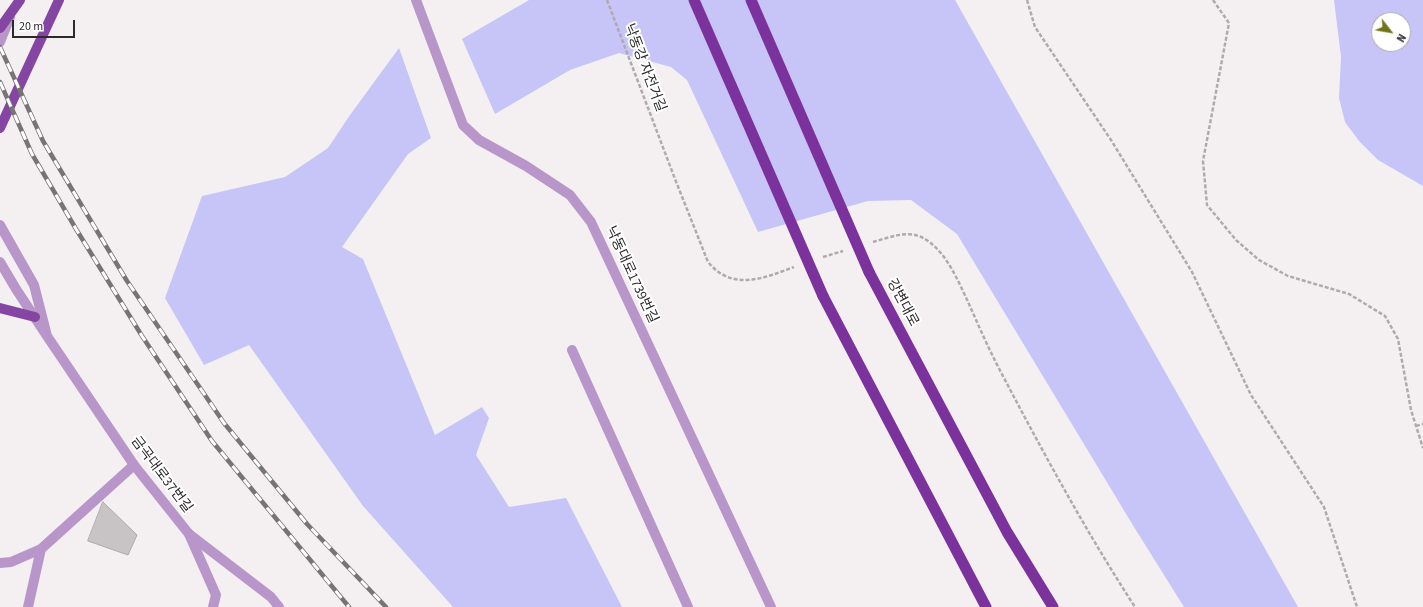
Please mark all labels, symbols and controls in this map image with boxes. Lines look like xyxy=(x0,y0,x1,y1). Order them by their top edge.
scale bar xyxy=(14,12,77,38)
north arrow xyxy=(1371,12,1411,52)
text: 20 m xyxy=(19,18,43,35)
street label: 낙동강 자전거길 xyxy=(620,22,668,114)
text: N xyxy=(1393,31,1409,45)
street label: 낙동대로1739번길 xyxy=(601,224,661,326)
street label: 강변대로 xyxy=(882,276,922,330)
street label: 금곡대로37번길 xyxy=(127,434,195,516)

